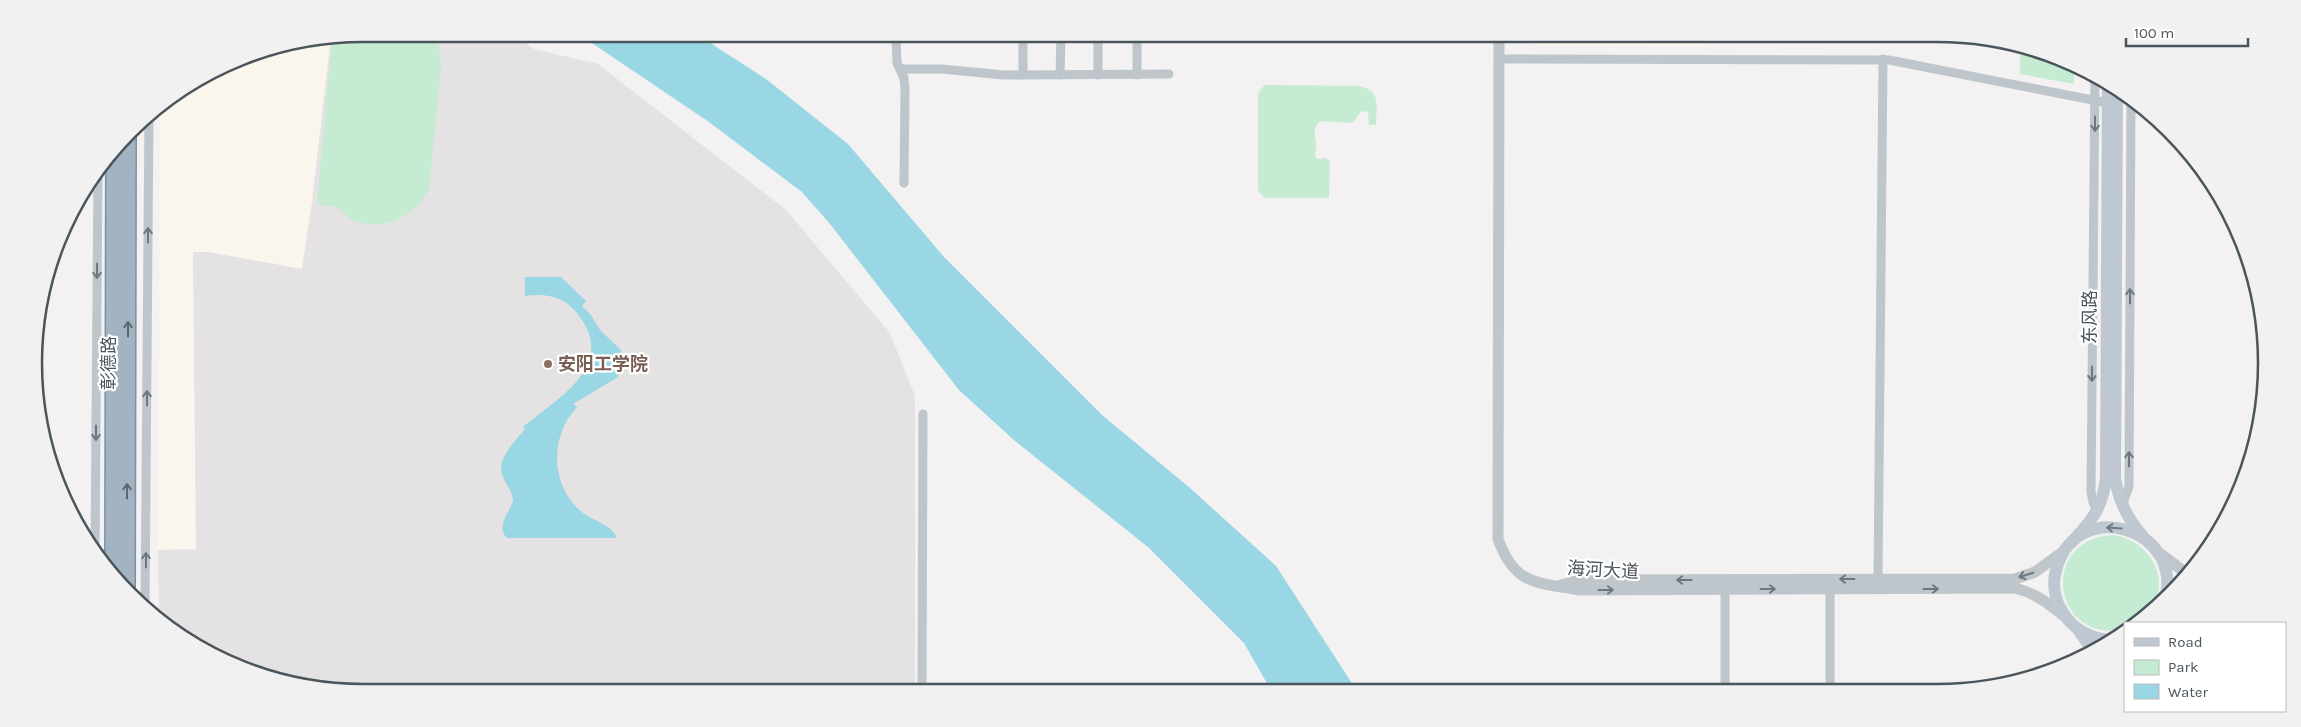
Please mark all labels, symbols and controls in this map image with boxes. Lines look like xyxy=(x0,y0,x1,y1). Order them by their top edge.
scale bar xyxy=(2126,15,2248,47)
text: 100 m xyxy=(2134,24,2174,42)
one-way arrow xyxy=(2090,116,2100,132)
one-way arrow xyxy=(144,227,153,243)
one-way arrow xyxy=(92,262,102,279)
one-way arrow xyxy=(2125,289,2135,305)
street label: 东风路 xyxy=(2079,290,2101,344)
one-way arrow xyxy=(123,321,133,337)
street label: 彰德路 xyxy=(98,336,120,390)
place label: 安阳工学院 xyxy=(558,353,648,375)
marker: 安阳工学院 xyxy=(542,358,554,370)
one-way arrow xyxy=(2088,366,2097,382)
one-way arrow xyxy=(142,390,152,406)
one-way arrow xyxy=(91,425,101,441)
one-way arrow xyxy=(2124,451,2134,468)
one-way arrow xyxy=(122,483,132,500)
one-way arrow xyxy=(2107,523,2123,533)
one-way arrow xyxy=(141,552,151,568)
street label: 海河大道 xyxy=(1566,557,1640,583)
one-way arrow xyxy=(2019,571,2035,581)
one-way arrow xyxy=(1839,574,1856,584)
one-way arrow xyxy=(1677,575,1693,585)
one-way arrow xyxy=(1760,584,1776,594)
one-way arrow xyxy=(1922,584,1938,594)
one-way arrow xyxy=(1597,585,1613,595)
legend xyxy=(2124,622,2286,712)
text: Road xyxy=(2168,633,2203,651)
text: Park xyxy=(2168,658,2198,676)
text: Water xyxy=(2168,683,2209,701)

